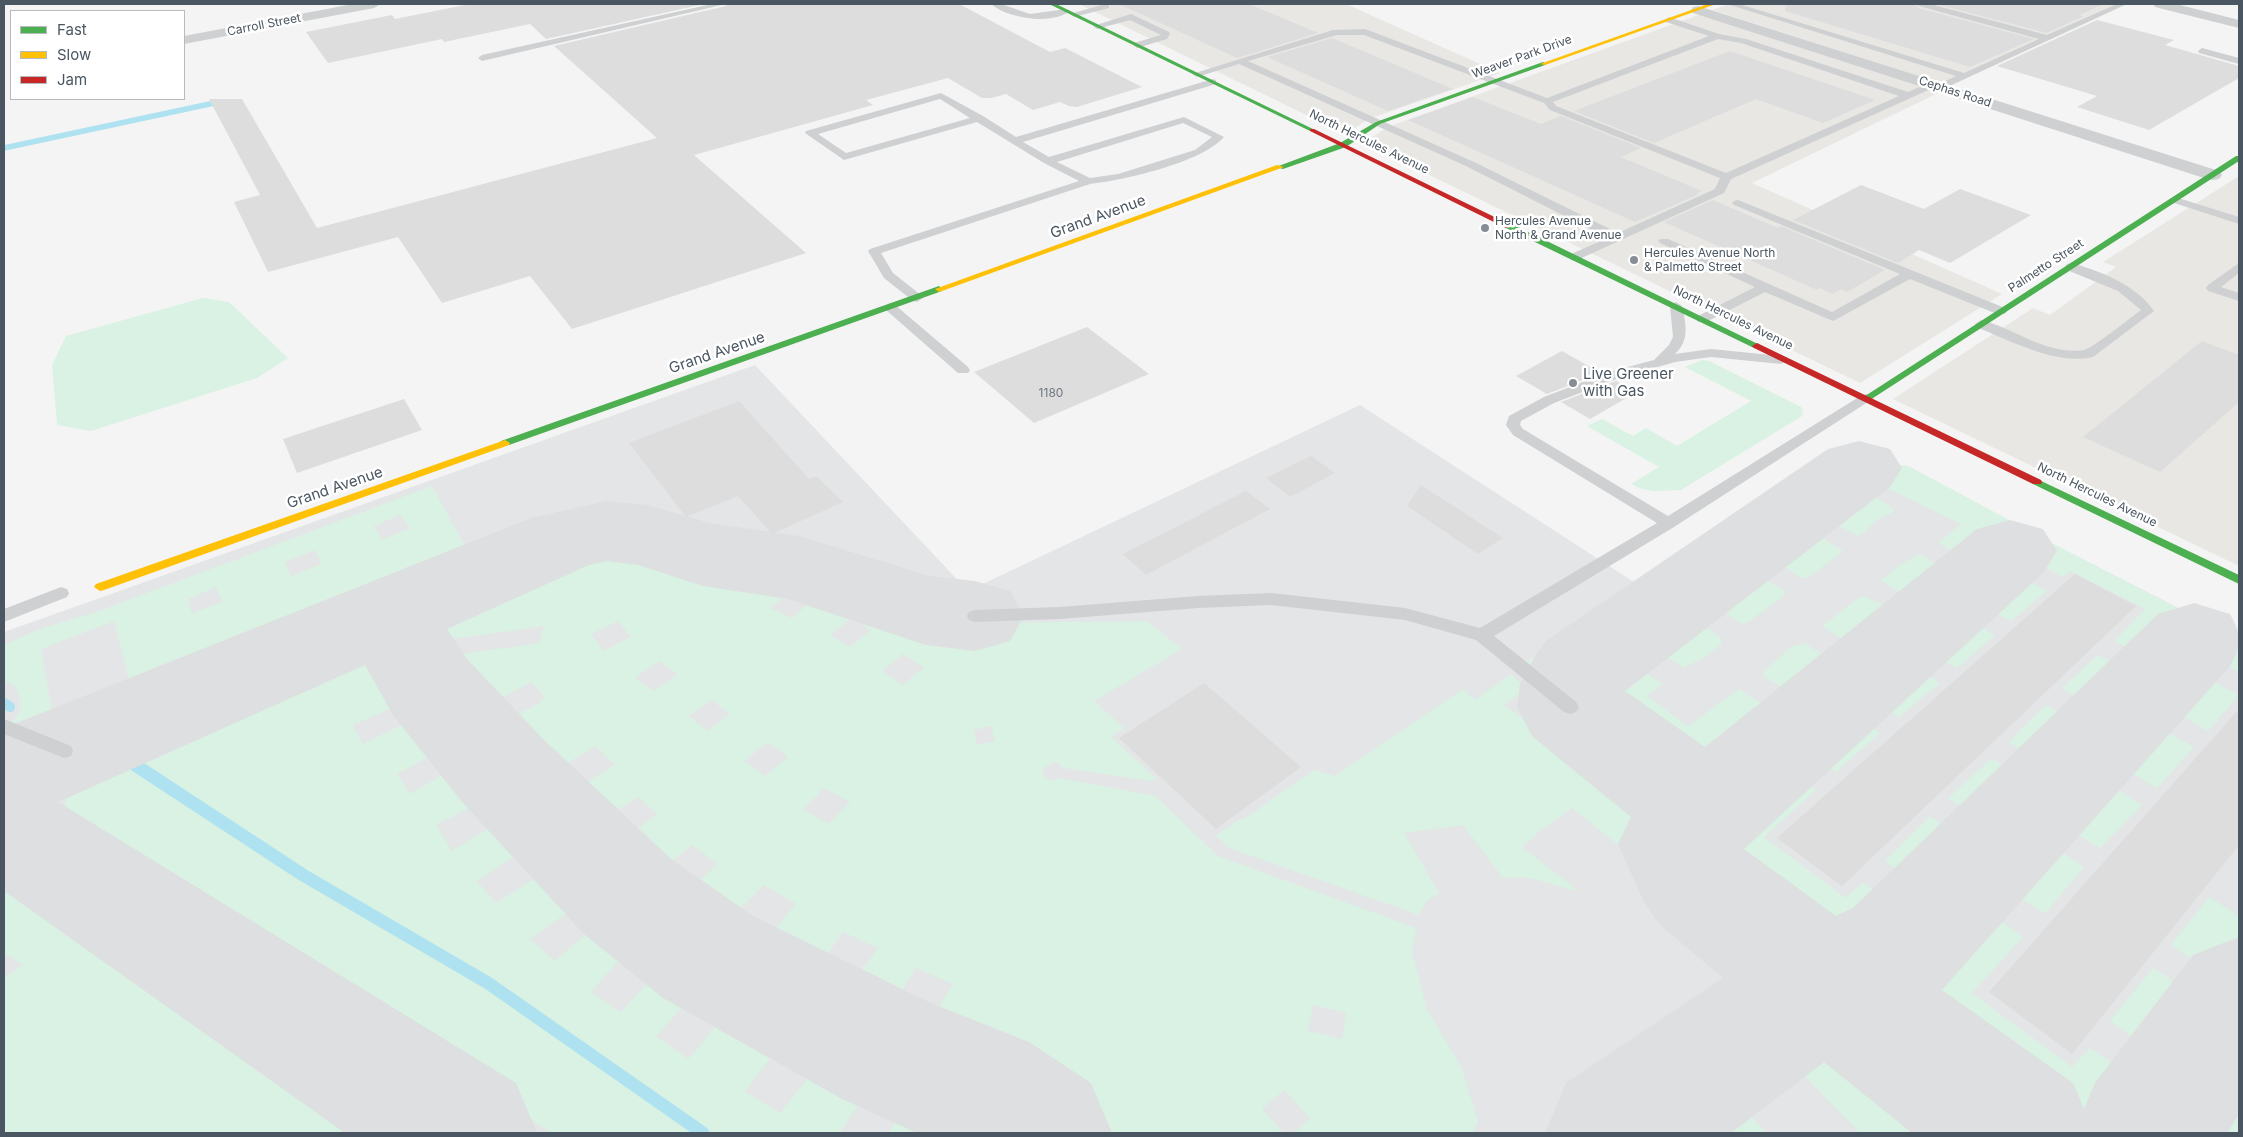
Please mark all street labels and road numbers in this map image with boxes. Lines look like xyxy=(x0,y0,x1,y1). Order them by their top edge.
street label: Carroll Street xyxy=(226,11,302,39)
street label: Weaver Park Drive xyxy=(1470,32,1574,82)
street label: Cephas Road xyxy=(1917,73,1993,111)
street label: North Hercules Avenue xyxy=(1307,107,1431,177)
street label: Grand Avenue xyxy=(1048,191,1148,243)
street label: Palmetto Street xyxy=(2006,236,2086,296)
street label: North Hercules Avenue xyxy=(1671,283,1795,353)
street label: Grand Avenue xyxy=(667,328,767,378)
street label: North Hercules Avenue xyxy=(2035,460,2159,530)
street label: Grand Avenue xyxy=(285,463,385,513)

